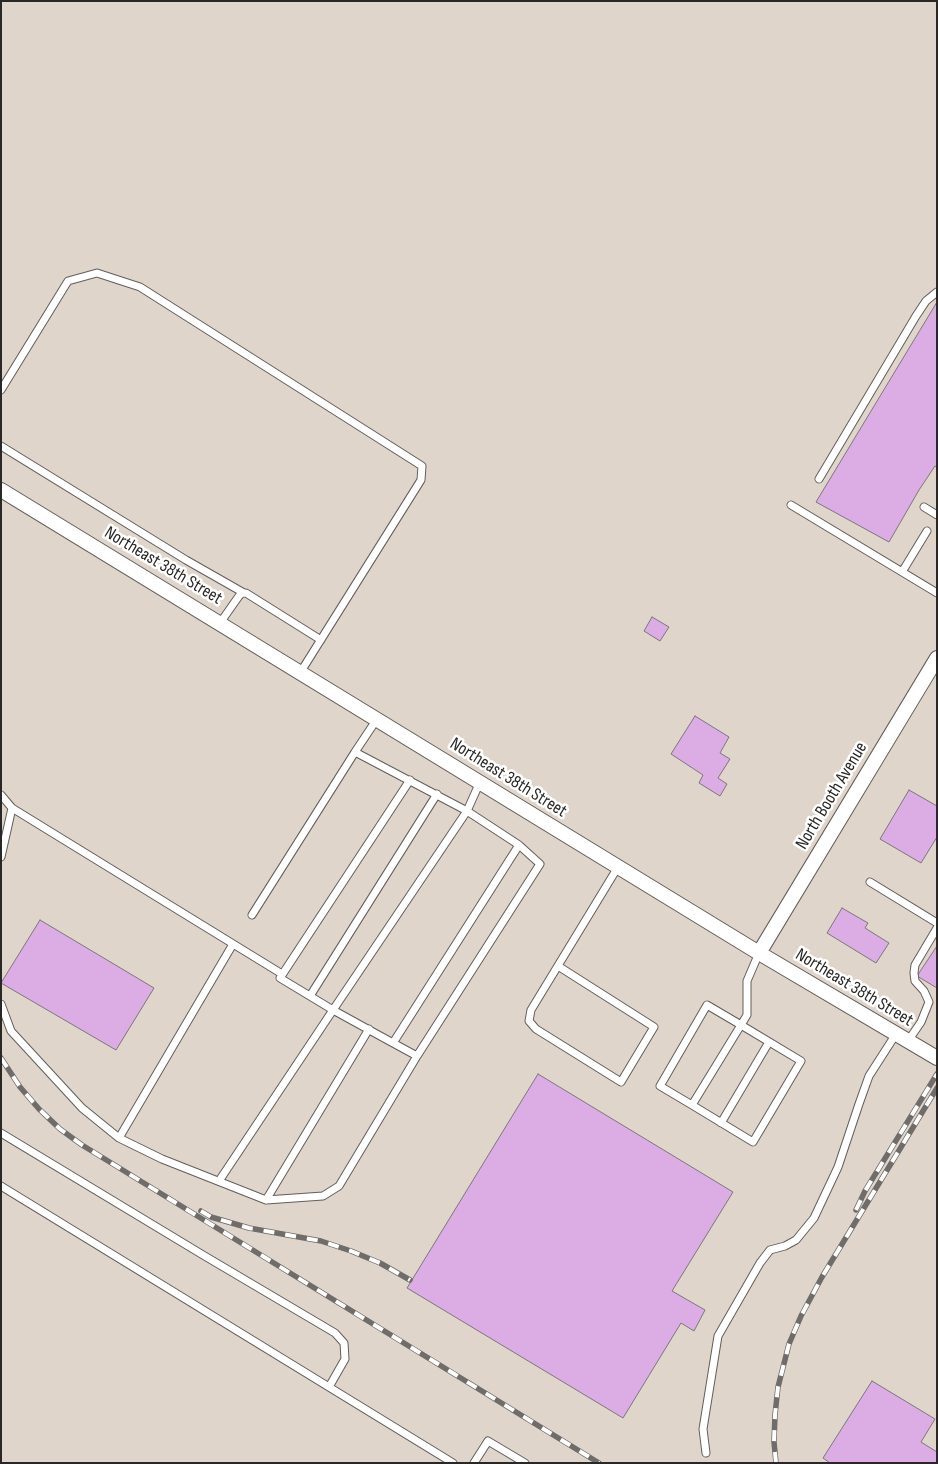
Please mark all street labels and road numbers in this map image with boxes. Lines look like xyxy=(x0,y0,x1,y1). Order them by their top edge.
street label: Northeast 38th Street xyxy=(100,522,226,610)
street label: Northeast 38th Street xyxy=(446,733,570,823)
street label: North Booth Avenue xyxy=(792,739,872,853)
street label: Northeast 38th Street xyxy=(791,944,917,1032)

